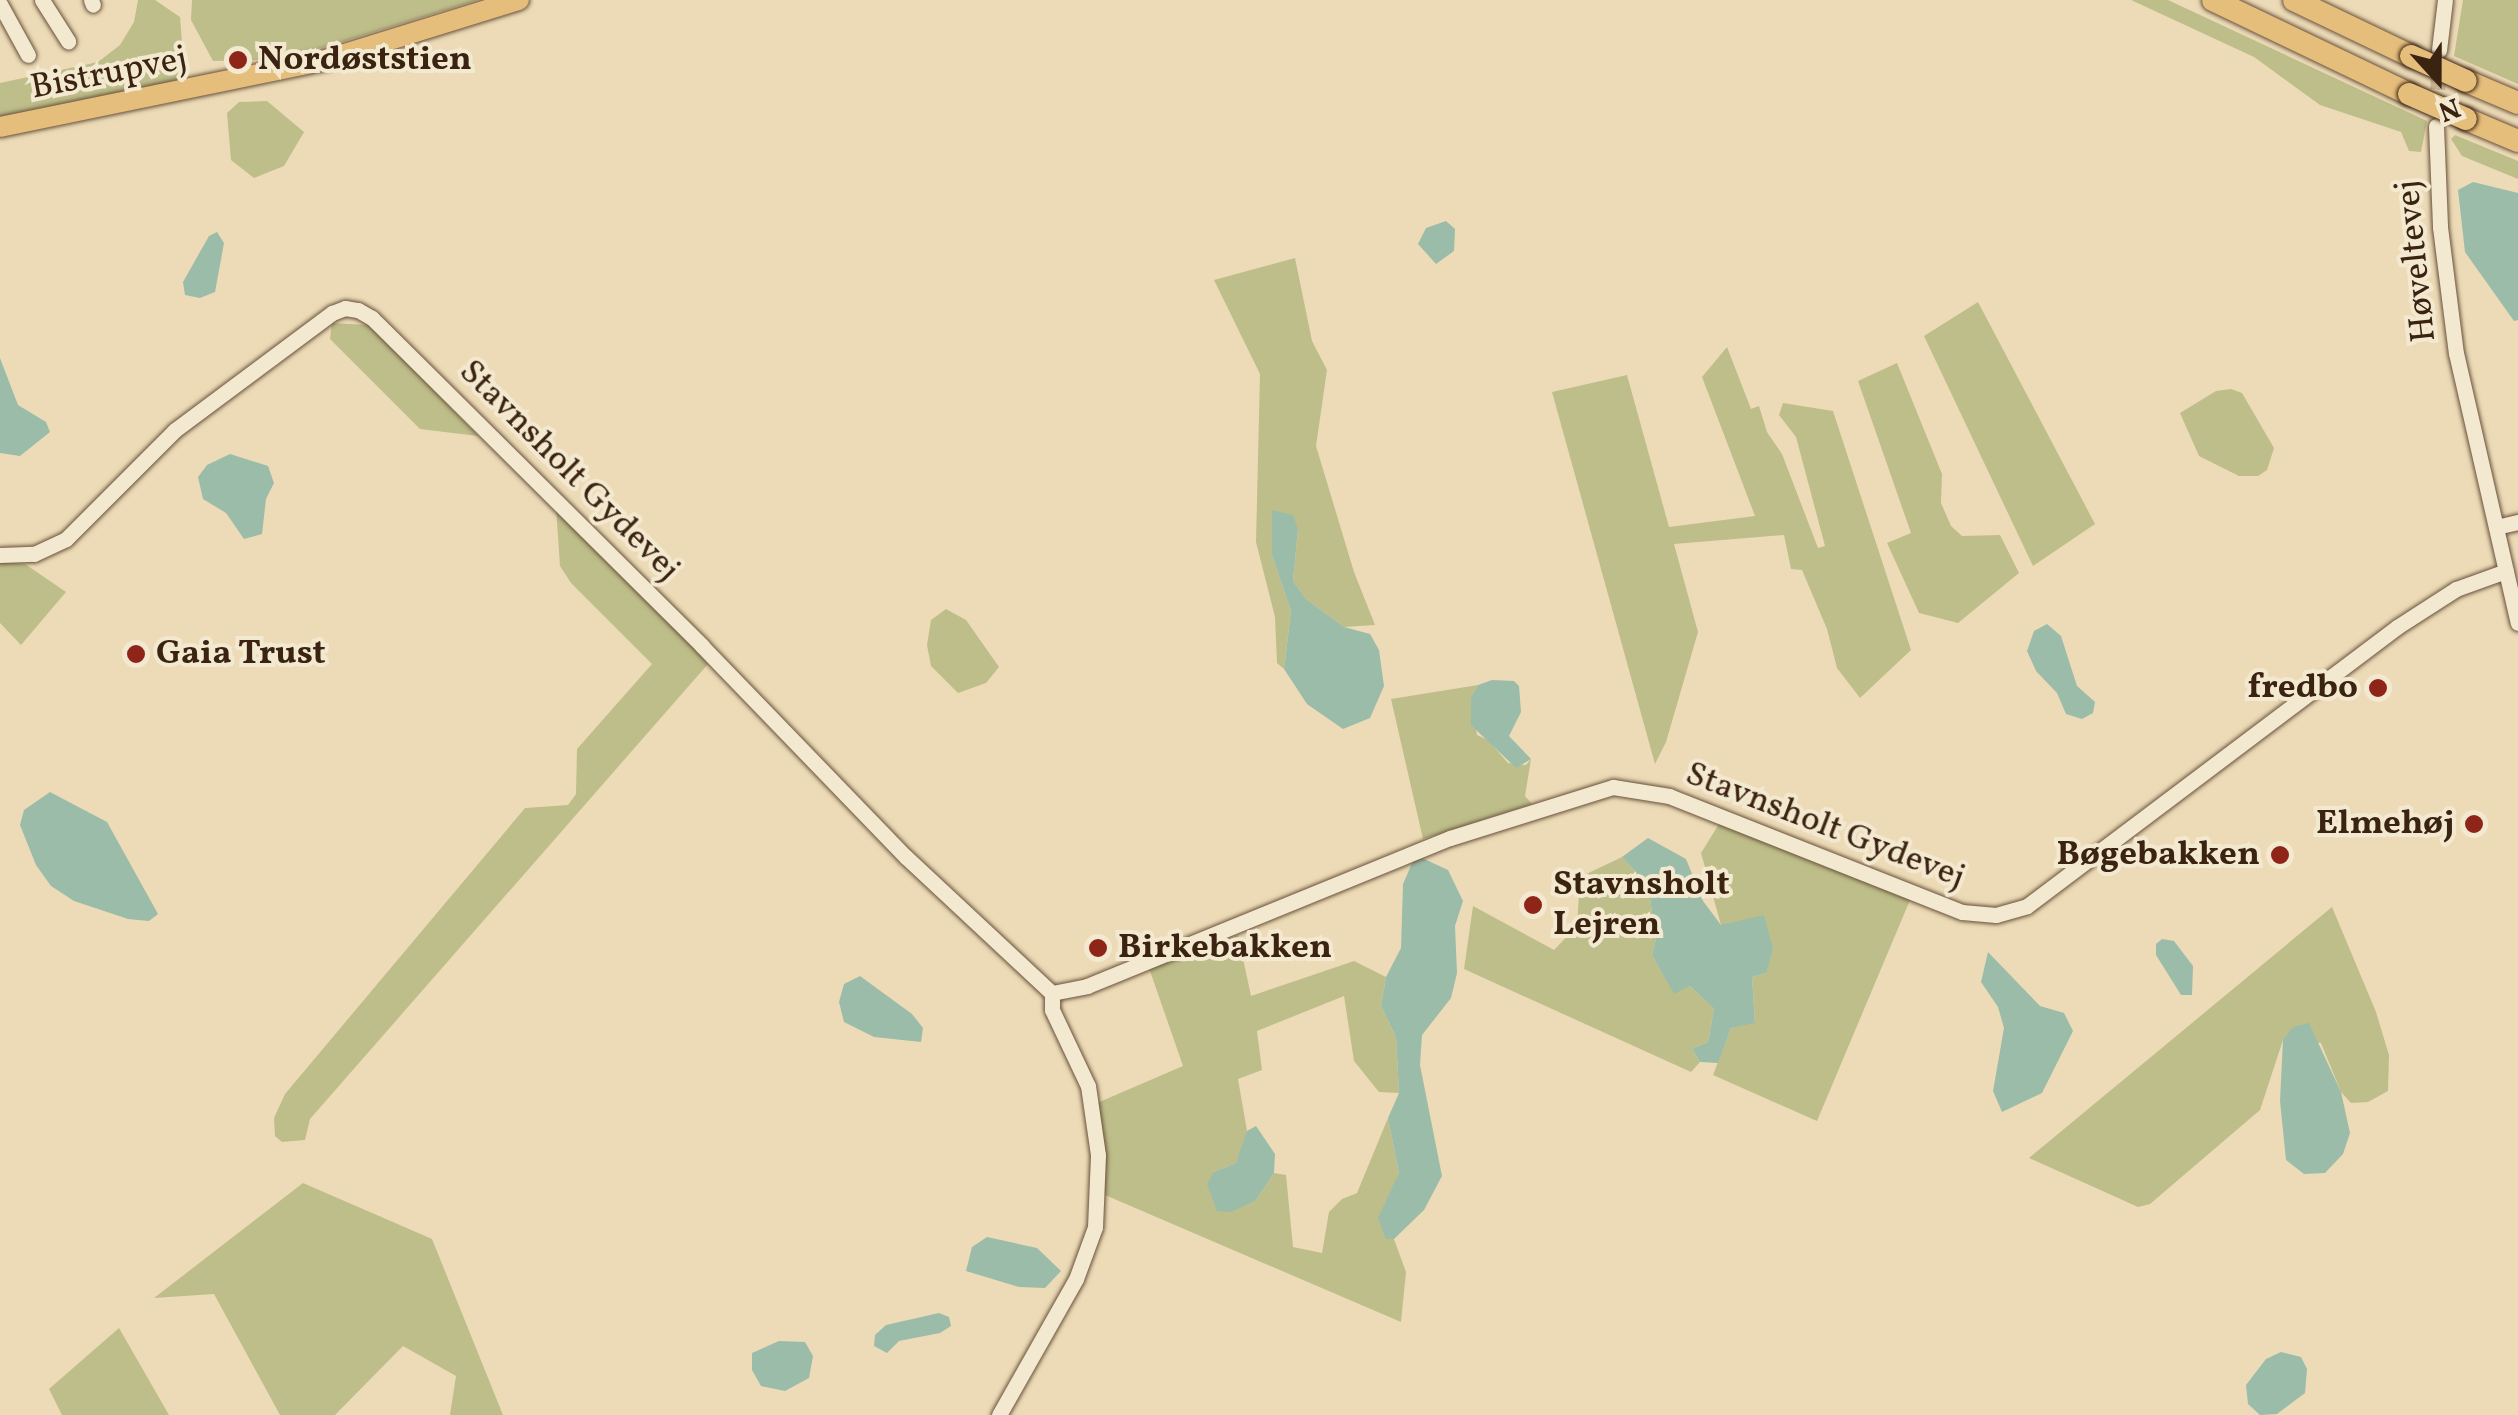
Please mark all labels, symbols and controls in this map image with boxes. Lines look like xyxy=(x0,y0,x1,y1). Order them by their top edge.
north arrow xyxy=(2388,30,2488,130)
street label: Bistrupvej xyxy=(27,38,191,110)
place label: Nordøststien xyxy=(258,39,472,81)
marker: Nordøststien xyxy=(227,49,249,71)
text: N xyxy=(2432,87,2465,130)
street label: Høveltevej xyxy=(2388,178,2446,344)
street label: Stavnsholt Gydevej xyxy=(450,352,688,590)
place label: Gaia Trust xyxy=(156,633,326,675)
marker: Gaia Trust xyxy=(125,643,147,665)
place label: fredbo xyxy=(2247,667,2358,709)
marker: fredbo xyxy=(2367,677,2389,699)
street label: Stavnsholt Gydevej xyxy=(1679,753,1971,899)
place label: Elmehøj xyxy=(2316,803,2454,845)
marker: Elmehøj xyxy=(2463,813,2485,835)
place label: Bøgebakken xyxy=(2056,834,2260,876)
marker: Bøgebakken xyxy=(2269,844,2291,866)
place label: Stavnsholt Lejren xyxy=(1553,864,1730,946)
marker: Stavnsholt Lejren xyxy=(1522,894,1544,916)
place label: Birkebakken xyxy=(1118,927,1332,969)
marker: Birkebakken xyxy=(1087,937,1109,959)

